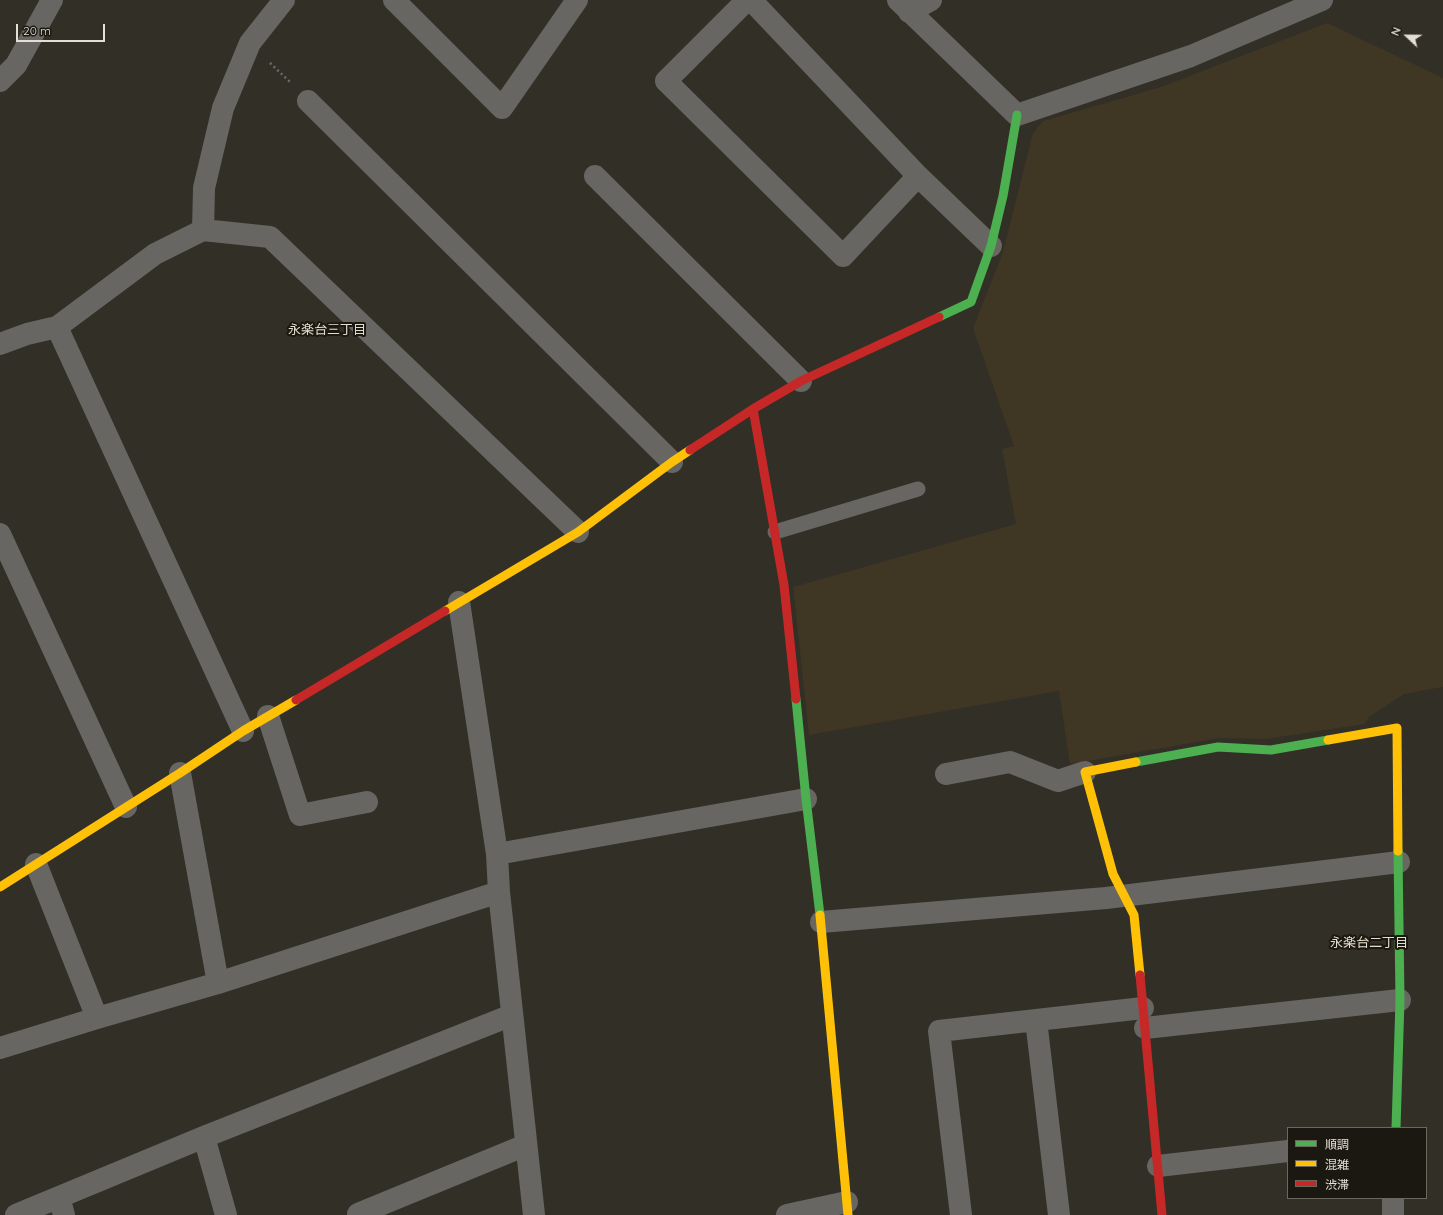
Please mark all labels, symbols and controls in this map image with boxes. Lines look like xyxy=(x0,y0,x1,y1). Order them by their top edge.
scale bar xyxy=(18,16,107,42)
north arrow xyxy=(1387,16,1427,56)
text: 20 m xyxy=(23,23,51,38)
text: N xyxy=(1388,25,1404,38)
district label: 永楽台三丁目 xyxy=(288,322,366,338)
district label: 永楽台二丁目 xyxy=(1330,935,1408,951)
legend xyxy=(1287,1127,1427,1199)
text: 順調 xyxy=(1325,1137,1349,1152)
text: 混雑 xyxy=(1325,1157,1349,1172)
text: 渋滞 xyxy=(1325,1177,1349,1192)

